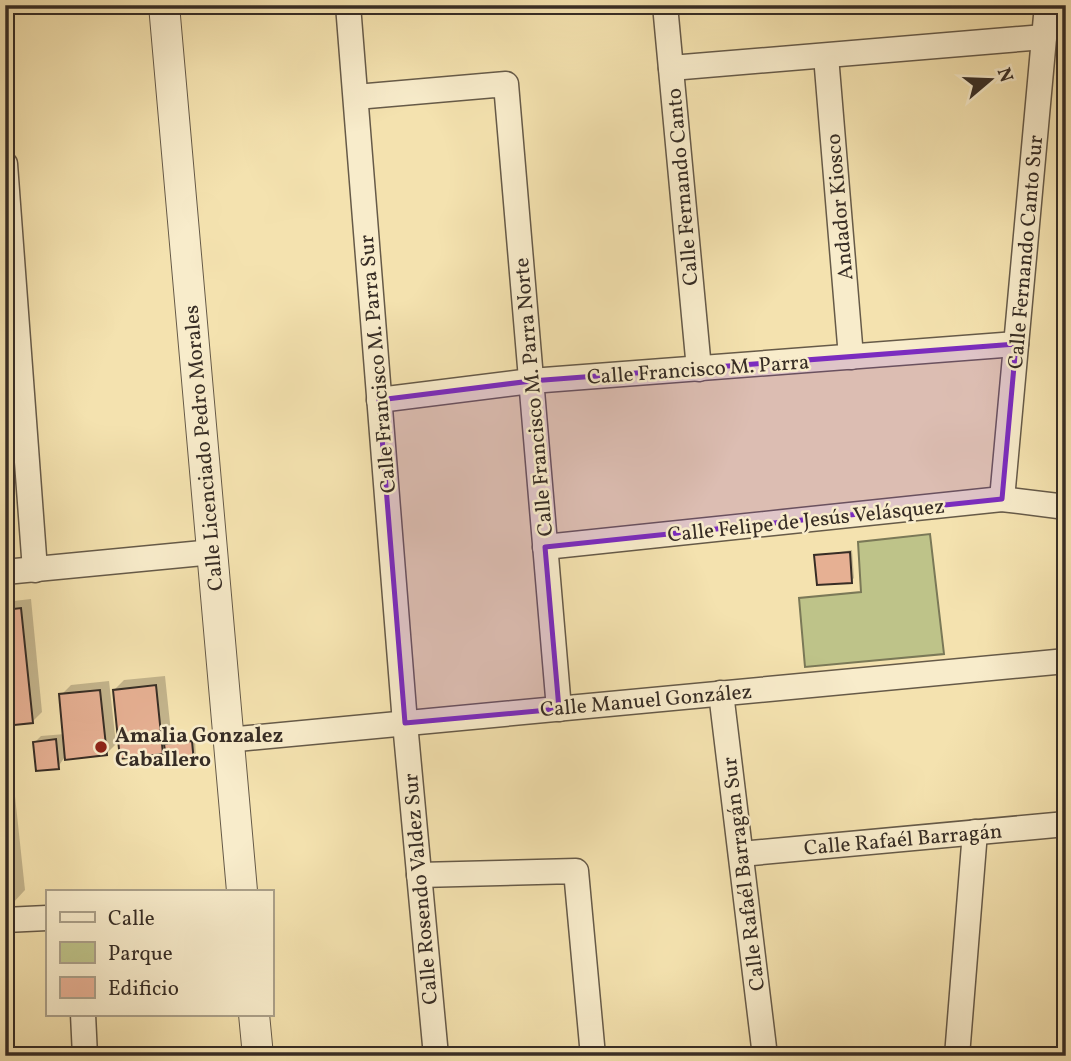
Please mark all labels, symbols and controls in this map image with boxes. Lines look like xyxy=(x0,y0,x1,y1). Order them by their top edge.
north arrow xyxy=(956,46,1026,116)
text: N xyxy=(990,64,1019,86)
street label: Calle Fernando Canto xyxy=(660,87,707,287)
street label: Andador Kiosco xyxy=(820,132,861,281)
street label: Calle Fernando Canto Sur xyxy=(1002,134,1051,370)
street label: Calle Francisco M. Parra Sur xyxy=(353,233,404,494)
street label: Calle Francisco M. Parra Norte xyxy=(508,256,561,537)
street label: Calle Licenciado Pedro Morales xyxy=(178,304,231,592)
street label: Calle Francisco M. Parra xyxy=(586,348,810,393)
street label: Calle Felipe de Jesús Velásquez xyxy=(666,493,946,550)
street label: Calle Manuel González xyxy=(539,678,753,725)
place label: Amalia Gonzalez Caballero xyxy=(115,722,284,775)
marker: Amalia Gonzalez Caballero xyxy=(93,739,109,755)
street label: Calle Rafaél Barragán Sur xyxy=(716,755,773,992)
street label: Calle Rosendo Valdez Sur xyxy=(397,772,446,1006)
street label: Calle Rafaél Barragán xyxy=(803,817,1004,864)
legend xyxy=(46,890,273,1016)
text: Calle xyxy=(108,905,155,934)
text: Parque xyxy=(108,940,173,969)
text: Edificio xyxy=(108,975,179,1004)

